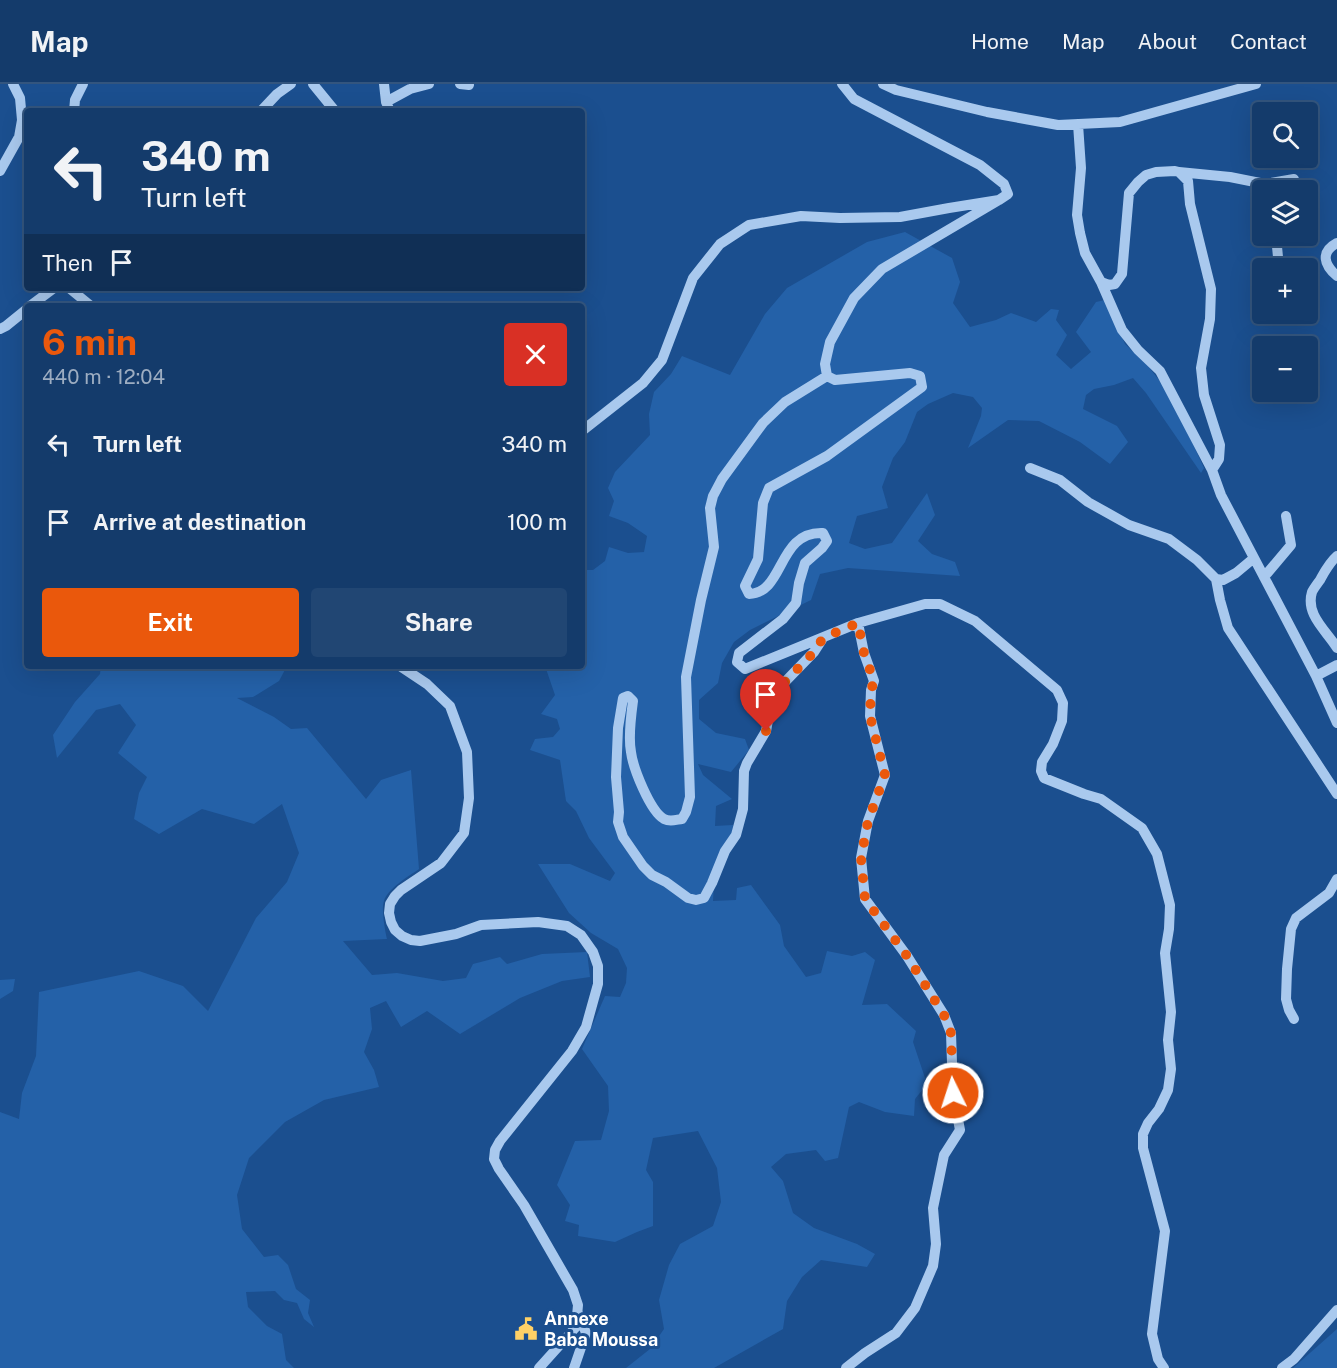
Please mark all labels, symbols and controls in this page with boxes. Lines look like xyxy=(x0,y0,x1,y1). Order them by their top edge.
text: Map xyxy=(30,25,89,58)
text: Home xyxy=(971,29,1029,54)
text: Map xyxy=(1062,29,1105,54)
text: About xyxy=(1138,29,1197,54)
text: Contact xyxy=(1230,29,1307,54)
map controls xyxy=(1252,102,1318,402)
button: search xyxy=(1252,102,1318,168)
text: 340 m xyxy=(141,131,271,180)
icon: left xyxy=(42,132,120,210)
button: layers xyxy=(1252,180,1318,246)
text: Turn left xyxy=(141,181,247,213)
icon: arrive xyxy=(105,246,138,279)
text: Then xyxy=(42,250,93,276)
button: + xyxy=(1252,258,1318,324)
text: 6 min xyxy=(42,321,137,363)
button: close xyxy=(504,323,567,386)
button: − xyxy=(1252,336,1318,402)
text: 440 m · 12:04 xyxy=(42,365,165,389)
icon: left xyxy=(42,428,75,461)
text: Turn left xyxy=(93,431,182,457)
text: 340 m xyxy=(502,431,567,457)
icon: arrive xyxy=(42,506,75,539)
text: Arrive at destination xyxy=(93,509,306,535)
text: 100 m xyxy=(507,509,567,535)
button: Exit xyxy=(42,588,299,657)
button: Share xyxy=(311,588,567,657)
pin xyxy=(740,669,791,731)
icon: arrive xyxy=(749,678,782,711)
position arrow xyxy=(921,1061,985,1125)
place label: Annexe Baba Moussa xyxy=(544,1308,658,1350)
public building icon: Annexe Baba Moussa xyxy=(513,1316,539,1342)

